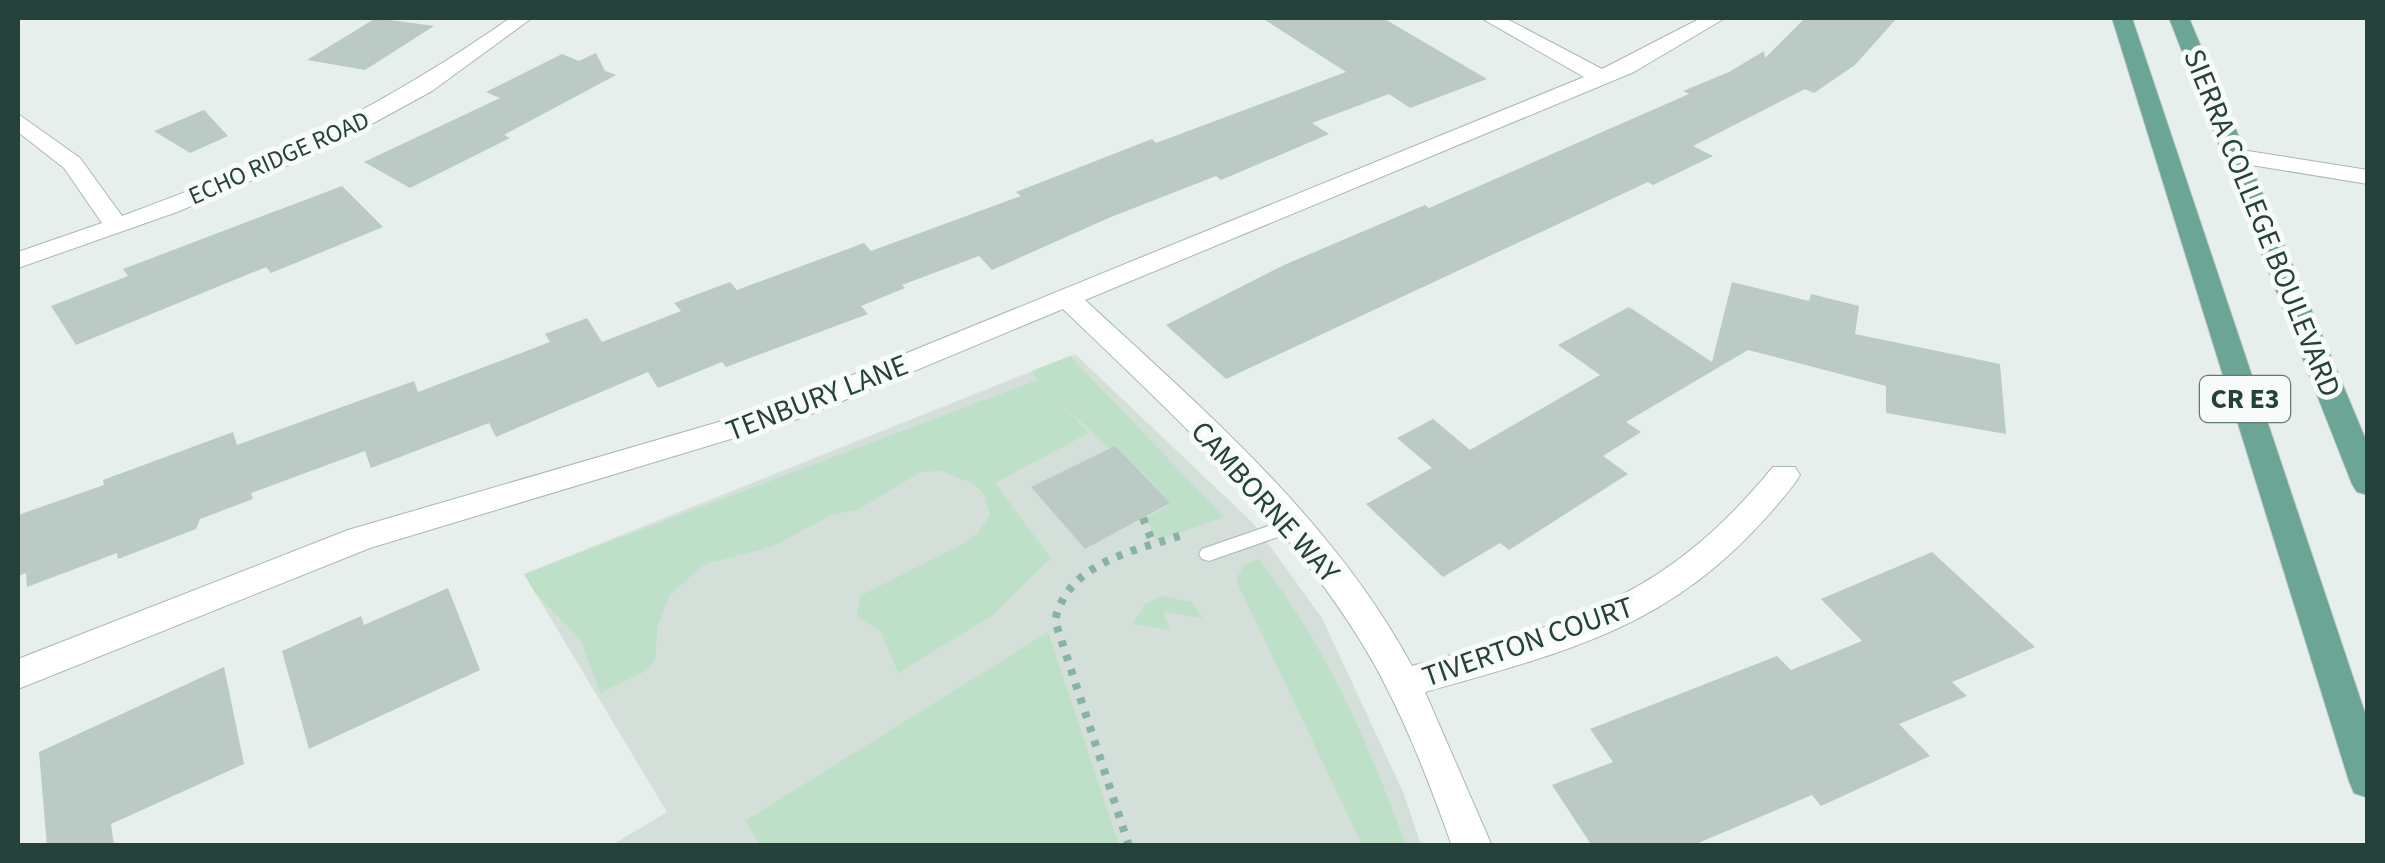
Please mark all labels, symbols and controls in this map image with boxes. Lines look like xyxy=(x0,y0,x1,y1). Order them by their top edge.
street label: SIERRA COLLEGE BOULEVARD xyxy=(2172,43,2352,403)
street label: ECHO RIDGE ROAD xyxy=(183,102,375,214)
street label: TENBURY LANE xyxy=(720,344,914,452)
road number: CR E3 xyxy=(2200,376,2290,422)
street label: CAMBORNE WAY xyxy=(1180,412,1350,593)
street label: TIVERTON COURT xyxy=(1417,586,1639,698)

